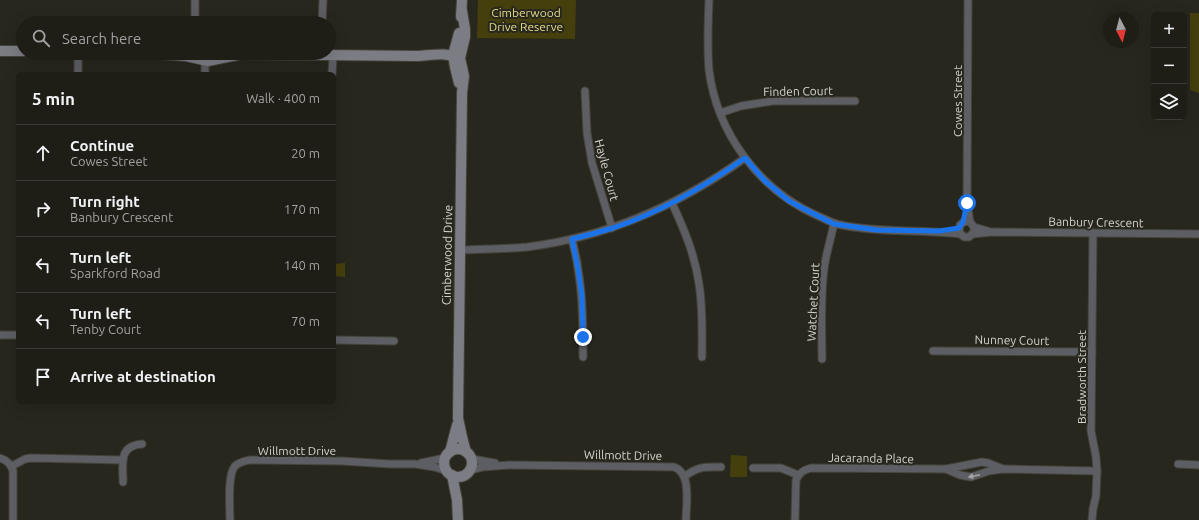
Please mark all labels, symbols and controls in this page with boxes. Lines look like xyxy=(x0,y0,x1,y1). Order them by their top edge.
park label: Cimberwood Drive Reserve xyxy=(489,6,563,33)
north arrow xyxy=(1103,12,1139,48)
map controls xyxy=(1151,12,1187,120)
button: + xyxy=(1151,12,1187,48)
search box xyxy=(16,16,336,60)
icon: search xyxy=(30,27,52,49)
text: Search here xyxy=(62,30,141,47)
button: − xyxy=(1151,48,1187,84)
street label: Cowes Street xyxy=(951,65,964,137)
street label: Finden Court xyxy=(763,84,833,98)
button: layers xyxy=(1151,84,1187,120)
text: 5 min xyxy=(32,89,75,108)
text: Walk · 400 m xyxy=(246,91,320,105)
text: Continue xyxy=(70,137,134,154)
street label: Hayle Court xyxy=(593,138,622,203)
icon: ahead xyxy=(32,142,54,164)
text: 20 m xyxy=(291,146,320,160)
text: Cowes Street xyxy=(70,154,148,168)
text: Turn right xyxy=(70,193,140,210)
route start xyxy=(958,194,976,212)
icon: right xyxy=(32,198,54,220)
text: 170 m xyxy=(284,202,320,216)
street label: Cimberwood Drive xyxy=(440,205,454,305)
text: Banbury Crescent xyxy=(70,210,173,224)
street label: Banbury Crescent xyxy=(1048,215,1144,229)
text: Turn left xyxy=(70,249,131,266)
icon: left xyxy=(32,254,54,276)
text: 140 m xyxy=(284,258,320,272)
street label: Watchet Court xyxy=(804,262,822,342)
text: Sparkford Road xyxy=(70,266,161,280)
text: Turn left xyxy=(70,305,131,322)
icon: left xyxy=(32,310,54,332)
text: 70 m xyxy=(291,314,320,328)
text: Tenby Court xyxy=(70,322,141,336)
route end xyxy=(574,328,592,346)
street label: Bradworth Street xyxy=(1075,330,1088,424)
street label: Nunney Court xyxy=(975,333,1050,347)
icon: arrive xyxy=(32,366,54,388)
text: Arrive at destination xyxy=(70,368,216,385)
street label: Willmott Drive xyxy=(258,444,336,457)
street label: Willmott Drive xyxy=(584,448,662,462)
street label: Jacaranda Place xyxy=(828,451,914,465)
one-way arrow xyxy=(968,473,980,479)

